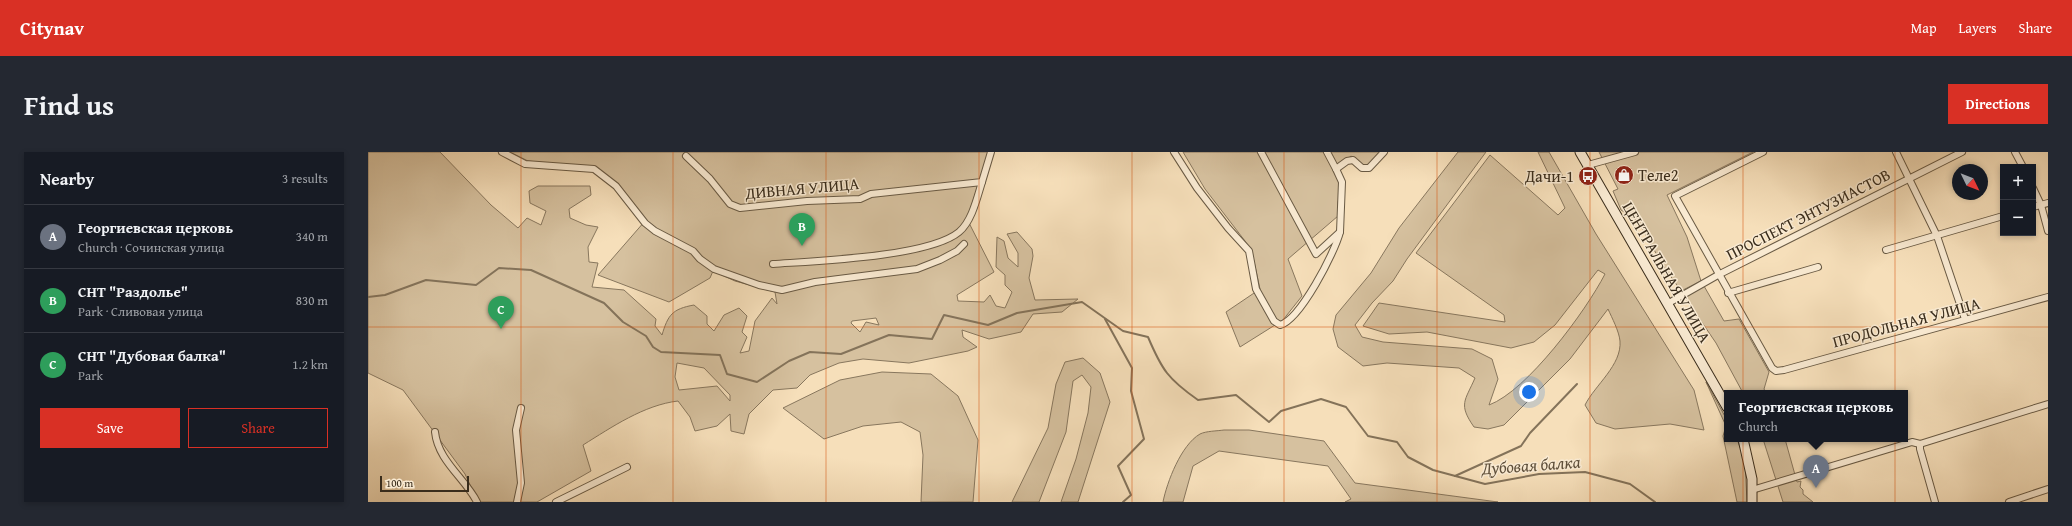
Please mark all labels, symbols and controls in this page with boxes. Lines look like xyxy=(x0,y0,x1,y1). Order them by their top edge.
text: Citynav xyxy=(20,14,84,42)
text: Map xyxy=(1911,18,1937,38)
text: Layers xyxy=(1959,18,1997,38)
text: Share xyxy=(2019,18,2052,38)
text: Find us xyxy=(24,84,114,125)
button: Directions xyxy=(1948,84,2048,124)
street label: ПРОСПЕКТ ЭНТУЗИАСТОВ xyxy=(1722,162,1894,266)
place label: Теле2 xyxy=(1638,163,1679,187)
place label: Дачи-1 xyxy=(1524,164,1574,188)
shop icon: Теле2 xyxy=(1613,164,1635,186)
north arrow xyxy=(1952,164,1988,200)
map controls xyxy=(2000,164,2036,236)
button: + xyxy=(2000,164,2036,200)
bus stop icon: Дачи-1 xyxy=(1577,165,1599,187)
text: Nearby xyxy=(40,166,94,191)
text: 3 results xyxy=(282,169,328,188)
street label: ДИВНАЯ УЛИЦА xyxy=(743,171,860,205)
street label: ЦЕНТРАЛЬНАЯ УЛИЦА xyxy=(1617,197,1717,347)
button: − xyxy=(2000,200,2036,236)
pin: B xyxy=(789,213,815,246)
text: Георгиевская церковь xyxy=(78,217,233,238)
text: A xyxy=(49,227,57,246)
text: 340 m xyxy=(296,227,328,246)
text: Church · Сочинская улица xyxy=(78,238,225,257)
text: СНТ "Раздолье" xyxy=(78,281,188,302)
text: B xyxy=(49,291,57,310)
text: 830 m xyxy=(296,291,328,310)
street label: ПРОДОЛЬНАЯ УЛИЦА xyxy=(1830,291,1983,353)
pin: C xyxy=(488,296,514,329)
text: Park · Сливовая улица xyxy=(78,302,203,321)
text: СНТ "Дубовая балка" xyxy=(78,345,226,366)
text: C xyxy=(49,355,57,374)
text: 1.2 km xyxy=(292,355,328,374)
text: Park xyxy=(78,366,103,385)
your location xyxy=(1519,382,1539,402)
popup xyxy=(1724,390,1908,442)
text: Георгиевская церковь xyxy=(1738,396,1894,417)
button: Save xyxy=(40,408,180,448)
button: Share xyxy=(188,408,328,448)
text: Church xyxy=(1738,417,1778,436)
water label: Дубовая балка xyxy=(1480,449,1582,481)
pin: A xyxy=(1803,455,1829,488)
scale bar xyxy=(380,474,469,493)
text: 100 m xyxy=(386,475,413,491)

